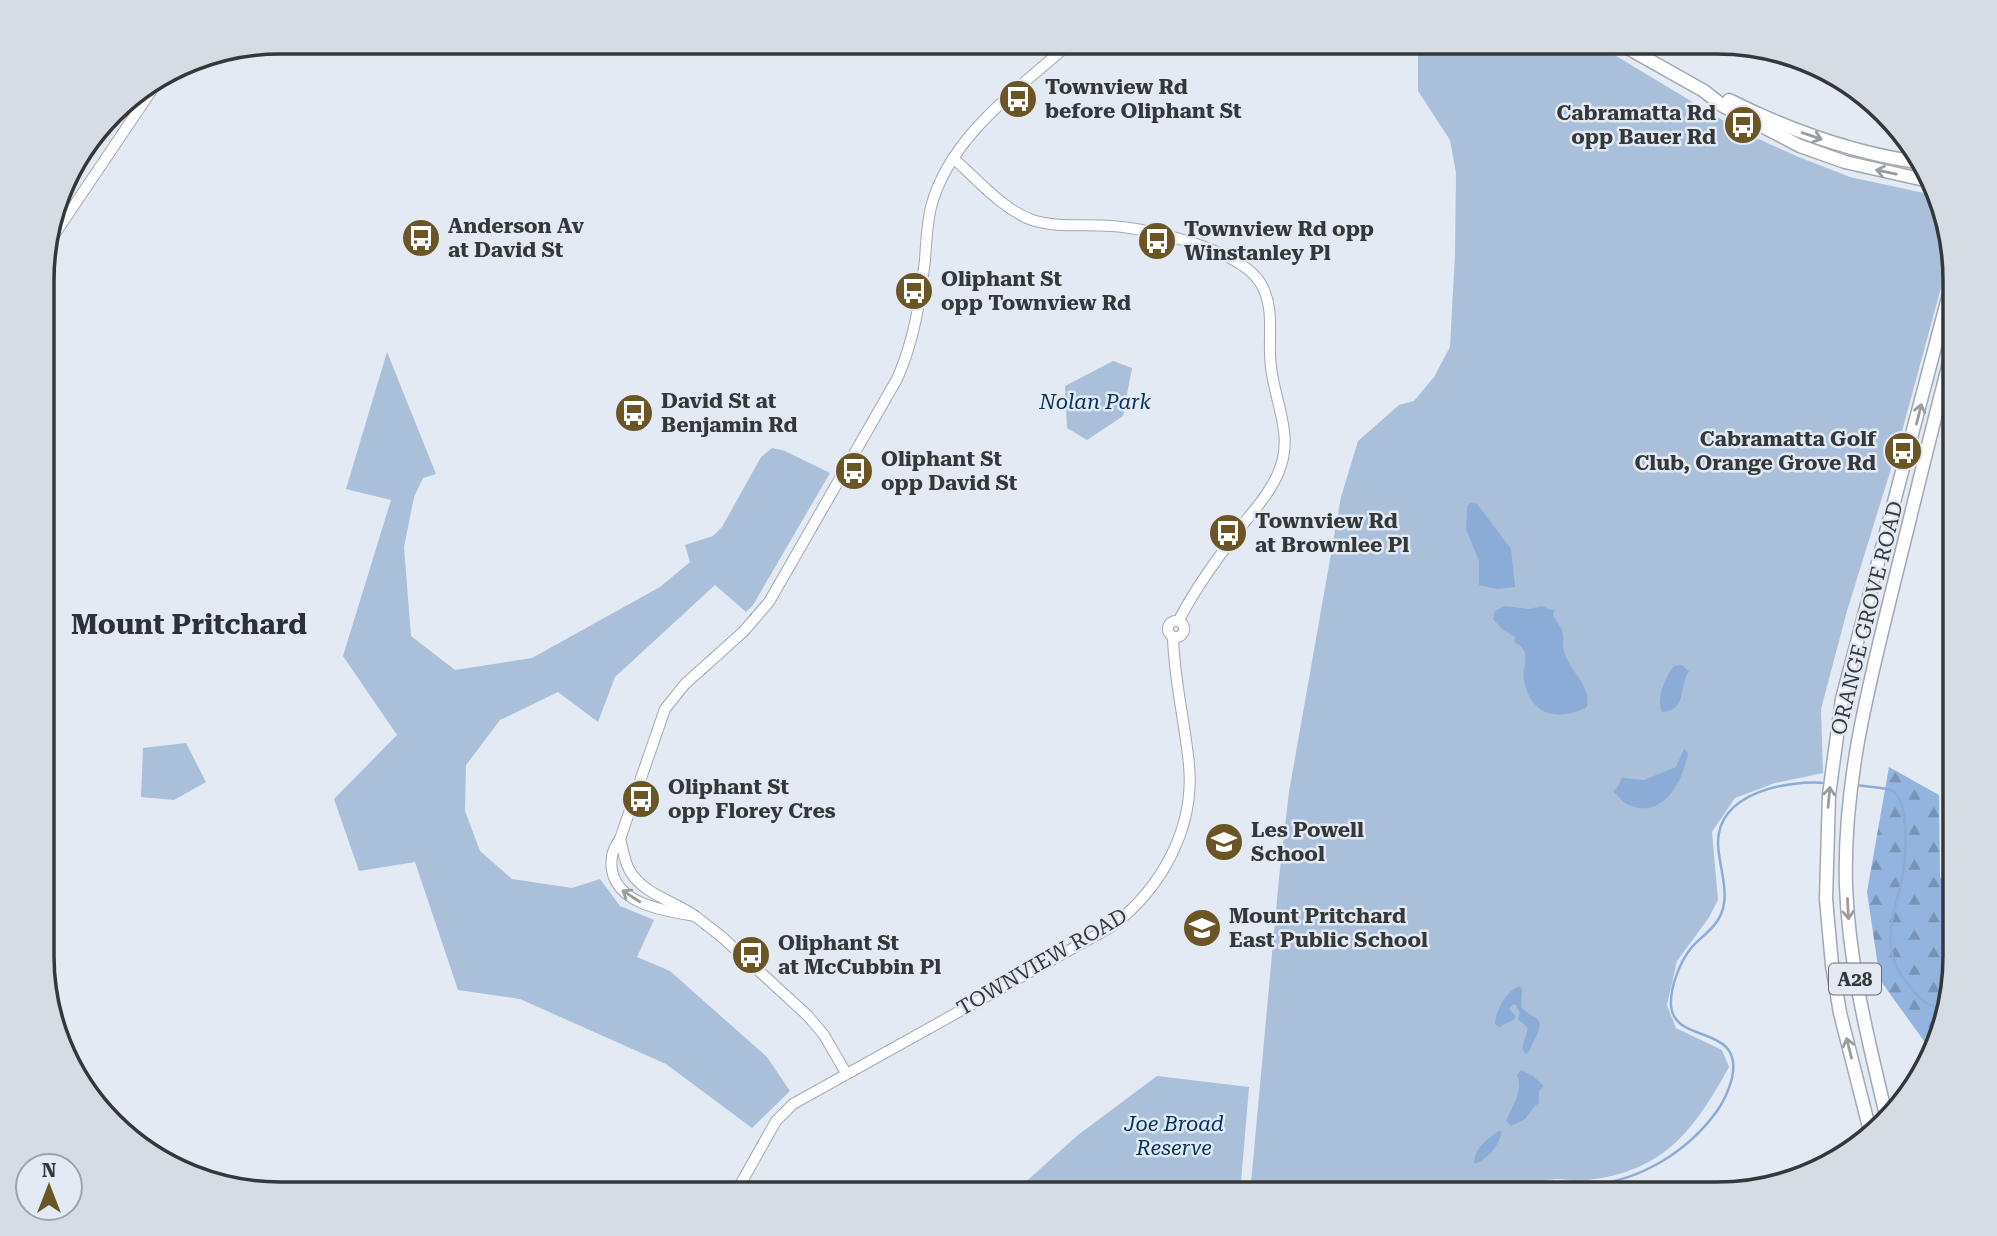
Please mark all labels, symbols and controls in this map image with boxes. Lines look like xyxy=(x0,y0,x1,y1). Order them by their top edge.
place label: Townview Rd before Oliphant St xyxy=(1045,75,1242,123)
bus stop icon: Townview Rd before Oliphant St xyxy=(997,78,1039,120)
place label: Cabramatta Rd opp Bauer Rd xyxy=(1556,101,1716,149)
bus stop icon: Cabramatta Rd opp Bauer Rd xyxy=(1722,104,1764,146)
one-way arrow xyxy=(1800,131,1822,143)
one-way arrow xyxy=(1875,165,1898,179)
place label: Anderson Av at David St xyxy=(448,214,584,262)
bus stop icon: Anderson Av at David St xyxy=(400,217,442,259)
place label: Townview Rd opp Winstanley Pl xyxy=(1184,217,1374,265)
bus stop icon: Townview Rd opp Winstanley Pl xyxy=(1136,220,1178,262)
place label: Oliphant St opp Townview Rd xyxy=(941,267,1131,315)
bus stop icon: Oliphant St opp Townview Rd xyxy=(893,270,935,312)
place label: David St at Benjamin Rd xyxy=(661,389,797,437)
park label: Nolan Park xyxy=(1038,390,1151,414)
bus stop icon: David St at Benjamin Rd xyxy=(613,392,655,434)
one-way arrow xyxy=(1913,403,1926,426)
place label: Cabramatta Golf Club, Orange Grove Rd xyxy=(1634,427,1877,475)
bus stop icon: Cabramatta Golf Club, Orange Grove Rd xyxy=(1882,430,1924,472)
place label: Oliphant St opp David St xyxy=(881,447,1018,495)
bus stop icon: Oliphant St opp David St xyxy=(833,450,875,492)
street label: ORANGE GROVE ROAD xyxy=(1826,499,1908,737)
place label: Townview Rd at Brownlee Pl xyxy=(1255,509,1409,557)
bus stop icon: Townview Rd at Brownlee Pl xyxy=(1207,512,1249,554)
district label: Mount Pritchard xyxy=(71,608,307,641)
place label: Oliphant St opp Florey Cres xyxy=(668,775,836,823)
bus stop icon: Oliphant St opp Florey Cres xyxy=(620,778,662,820)
one-way arrow xyxy=(1823,786,1836,809)
place label: Les Powell School xyxy=(1251,818,1364,866)
school or university icon: Les Powell School xyxy=(1203,821,1245,863)
one-way arrow xyxy=(622,888,642,902)
one-way arrow xyxy=(1841,897,1854,920)
street label: TOWNVIEW ROAD xyxy=(953,904,1131,1020)
place label: Mount Pritchard East Public School xyxy=(1229,904,1428,952)
school or university icon: Mount Pritchard East Public School xyxy=(1181,907,1223,949)
place label: Oliphant St at McCubbin Pl xyxy=(778,931,941,979)
bus stop icon: Oliphant St at McCubbin Pl xyxy=(730,934,772,976)
road number: A28 xyxy=(1829,964,1881,995)
one-way arrow xyxy=(1842,1037,1855,1060)
park label: Joe Broad Reserve xyxy=(1123,1112,1224,1160)
north arrow xyxy=(14,1152,84,1222)
text: N xyxy=(42,1159,57,1182)

